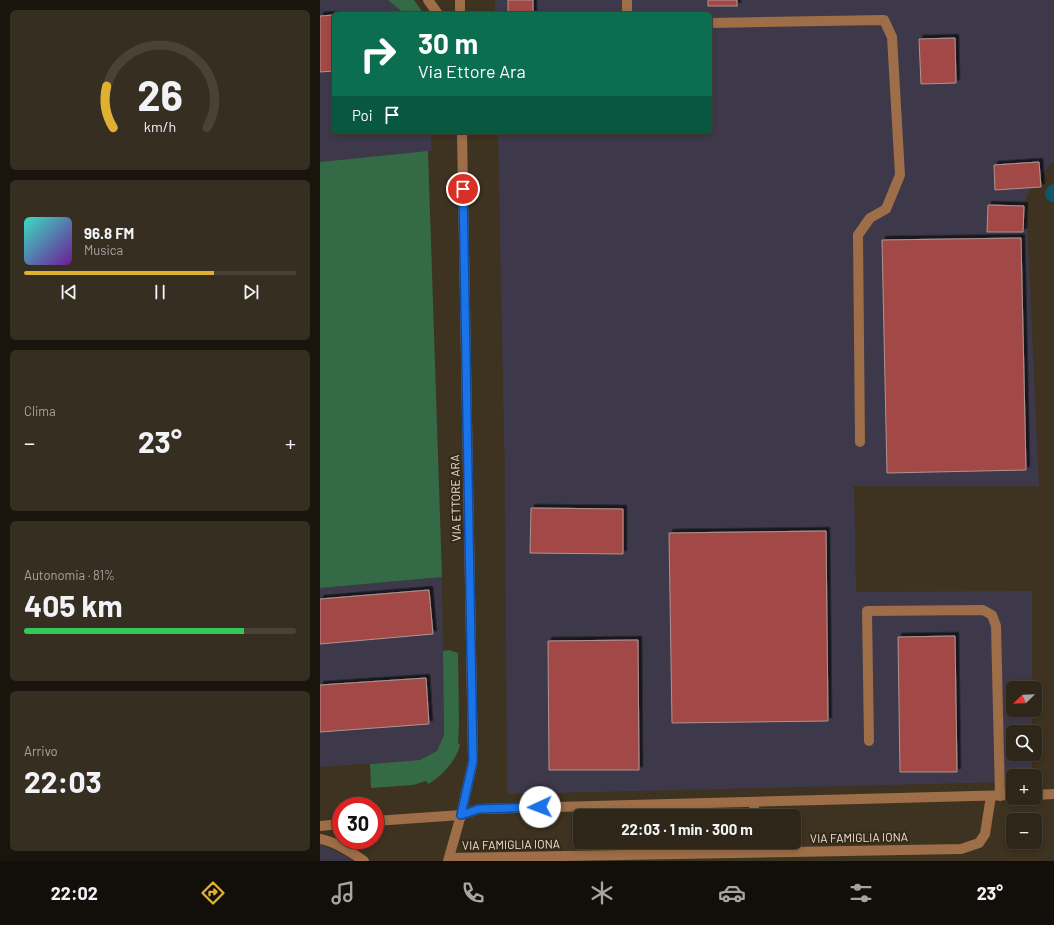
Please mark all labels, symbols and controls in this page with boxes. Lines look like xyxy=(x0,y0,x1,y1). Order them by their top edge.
text: 30 m xyxy=(418,26,478,60)
icon: right xyxy=(352,28,404,80)
text: Via Ettore Ara xyxy=(418,60,526,82)
text: 26 xyxy=(137,69,183,119)
icon: arrive xyxy=(381,104,403,126)
text: Poi xyxy=(352,106,373,124)
text: km/h xyxy=(144,118,176,135)
pin xyxy=(446,172,480,206)
icon: arrive xyxy=(452,178,474,200)
text: 96.8 FM xyxy=(84,224,134,242)
text: Musica xyxy=(84,242,123,258)
icon: previous xyxy=(58,281,80,303)
icon: pause xyxy=(149,281,171,303)
icon: next xyxy=(240,281,262,303)
text: Clima xyxy=(24,403,56,419)
text: 23° xyxy=(138,423,182,459)
text: − xyxy=(24,429,35,455)
text: + xyxy=(285,429,296,455)
street label: VIA ETTORE ARA xyxy=(447,454,463,542)
text: Autonomia · 81% xyxy=(24,567,115,583)
text: 405 km xyxy=(24,587,122,623)
north arrow xyxy=(1006,681,1042,717)
map controls xyxy=(1006,681,1042,849)
button: search xyxy=(1006,725,1042,761)
text: Arrivo xyxy=(24,743,58,759)
text: 22:03 xyxy=(24,763,102,799)
button: + xyxy=(1006,769,1042,805)
position arrow xyxy=(519,786,561,828)
speed limit sign: 30 xyxy=(332,797,384,849)
button: − xyxy=(1006,813,1042,849)
text: 22:03 · 1 min · 300 m xyxy=(621,820,753,838)
street label: VIA FAMIGLIA IONA xyxy=(810,829,908,845)
street label: VIA FAMIGLIA IONA xyxy=(462,836,560,852)
icon: directions xyxy=(199,879,227,907)
icon: music xyxy=(329,879,357,907)
icon: phone xyxy=(459,879,487,907)
icon: climate xyxy=(588,879,616,907)
icon: car xyxy=(718,879,746,907)
icon: filters xyxy=(847,879,875,907)
text: 22:02 xyxy=(51,882,98,904)
text: 23° xyxy=(977,882,1003,904)

